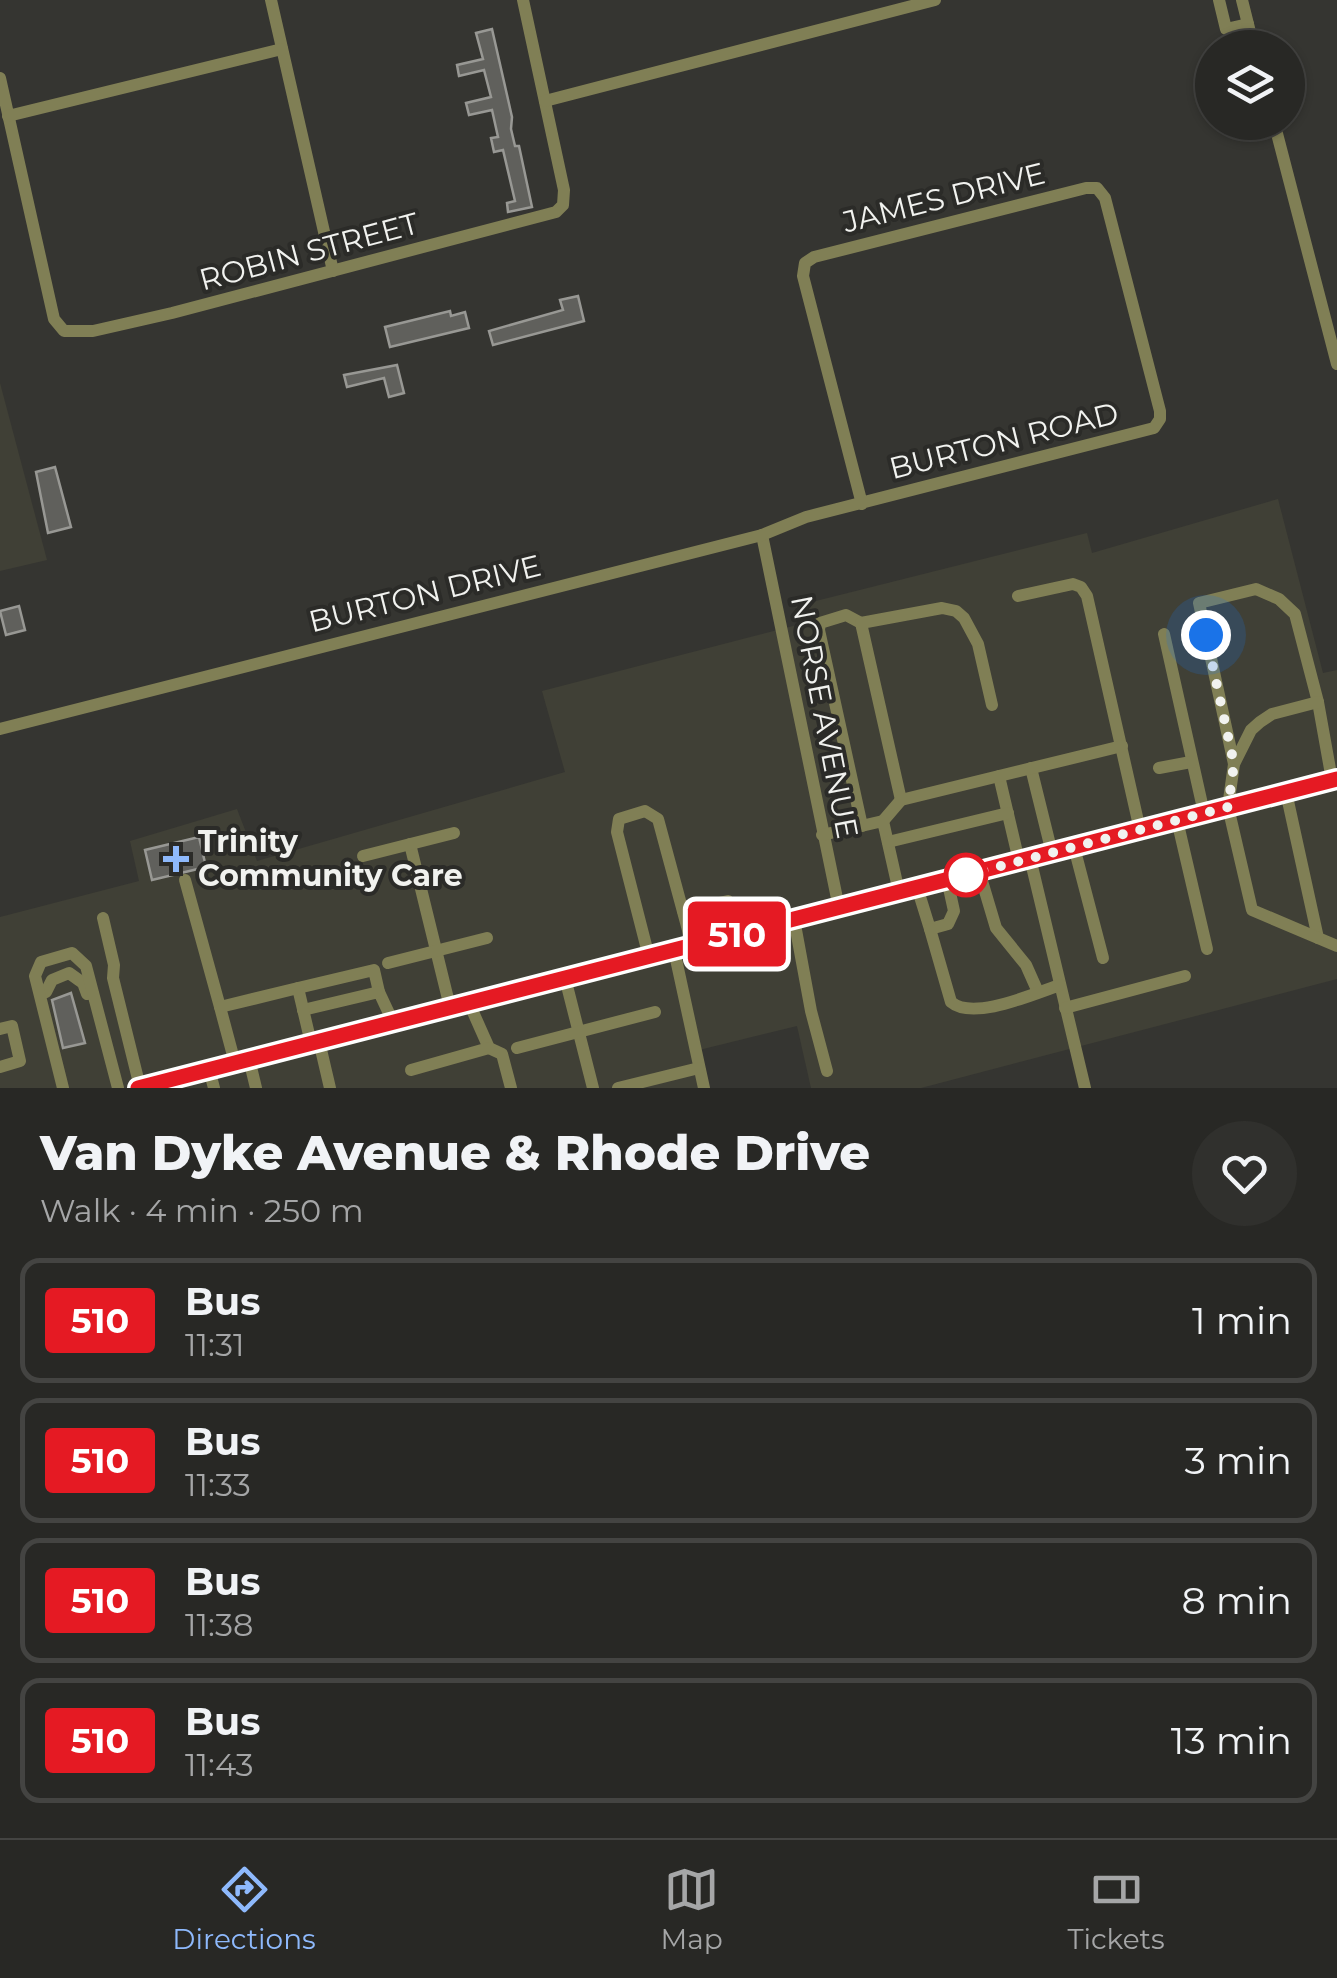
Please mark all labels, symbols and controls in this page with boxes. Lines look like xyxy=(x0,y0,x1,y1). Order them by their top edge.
map controls xyxy=(1195,30,1305,140)
button: layers xyxy=(1195,30,1305,140)
street label: JAMES DRIVE xyxy=(838,155,1049,241)
street label: ROBIN STREET xyxy=(195,204,423,299)
street label: BURTON ROAD xyxy=(885,394,1122,487)
street label: BURTON DRIVE xyxy=(305,547,545,640)
street label: NORSE AVENUE xyxy=(783,592,866,842)
your location xyxy=(1181,610,1231,660)
place label: Trinity Community Care xyxy=(198,823,463,894)
marker: Trinity Community Care xyxy=(163,846,189,872)
unlabelled marker xyxy=(945,854,987,896)
line badge: 510 xyxy=(680,902,794,966)
text: 510 xyxy=(708,913,766,956)
button: heart xyxy=(1192,1121,1297,1226)
text: Van Dyke Avenue & Rhode Drive xyxy=(40,1124,870,1182)
text: Walk · 4 min · 250 m xyxy=(40,1191,364,1230)
text: Bus xyxy=(185,1278,260,1325)
text: 1 min xyxy=(1192,1297,1292,1344)
text: 510 xyxy=(71,1299,129,1342)
text: 11:31 xyxy=(185,1325,245,1364)
text: Bus xyxy=(185,1418,260,1465)
text: 3 min xyxy=(1184,1437,1292,1484)
text: 510 xyxy=(71,1439,129,1482)
text: 11:33 xyxy=(185,1465,251,1504)
text: Bus xyxy=(185,1558,260,1605)
text: 8 min xyxy=(1182,1577,1292,1624)
text: 510 xyxy=(71,1579,129,1622)
text: 11:38 xyxy=(185,1605,253,1644)
text: Bus xyxy=(185,1698,260,1745)
text: 13 min xyxy=(1171,1717,1292,1764)
text: 510 xyxy=(71,1719,129,1762)
text: 11:43 xyxy=(185,1745,254,1784)
tab: Directions xyxy=(172,1862,316,1956)
tab: Map xyxy=(660,1862,723,1956)
tab: Tickets xyxy=(1067,1862,1165,1956)

